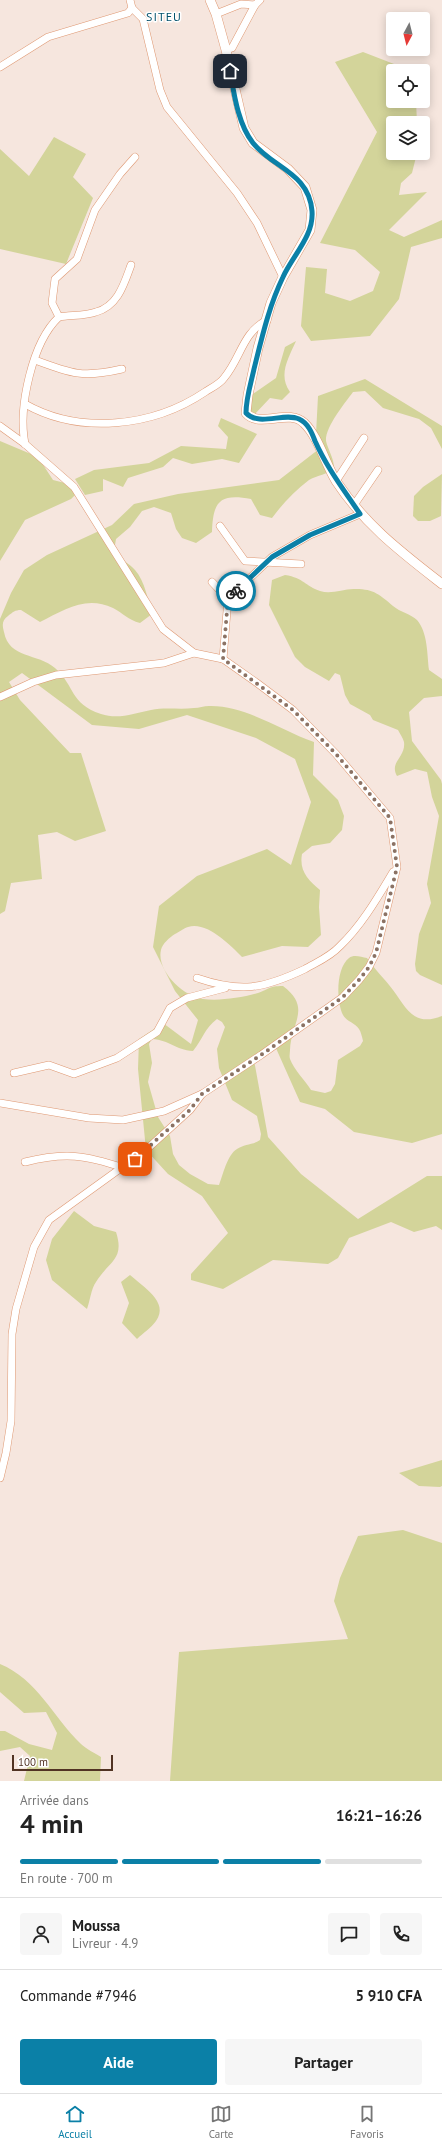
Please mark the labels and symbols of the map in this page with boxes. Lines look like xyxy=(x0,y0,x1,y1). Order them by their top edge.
district label: SITEU xyxy=(146,9,182,24)
north arrow xyxy=(386,12,430,56)
pin xyxy=(213,54,247,88)
courier xyxy=(216,571,256,611)
pin xyxy=(118,1142,152,1176)
scale bar xyxy=(12,1753,113,1772)

